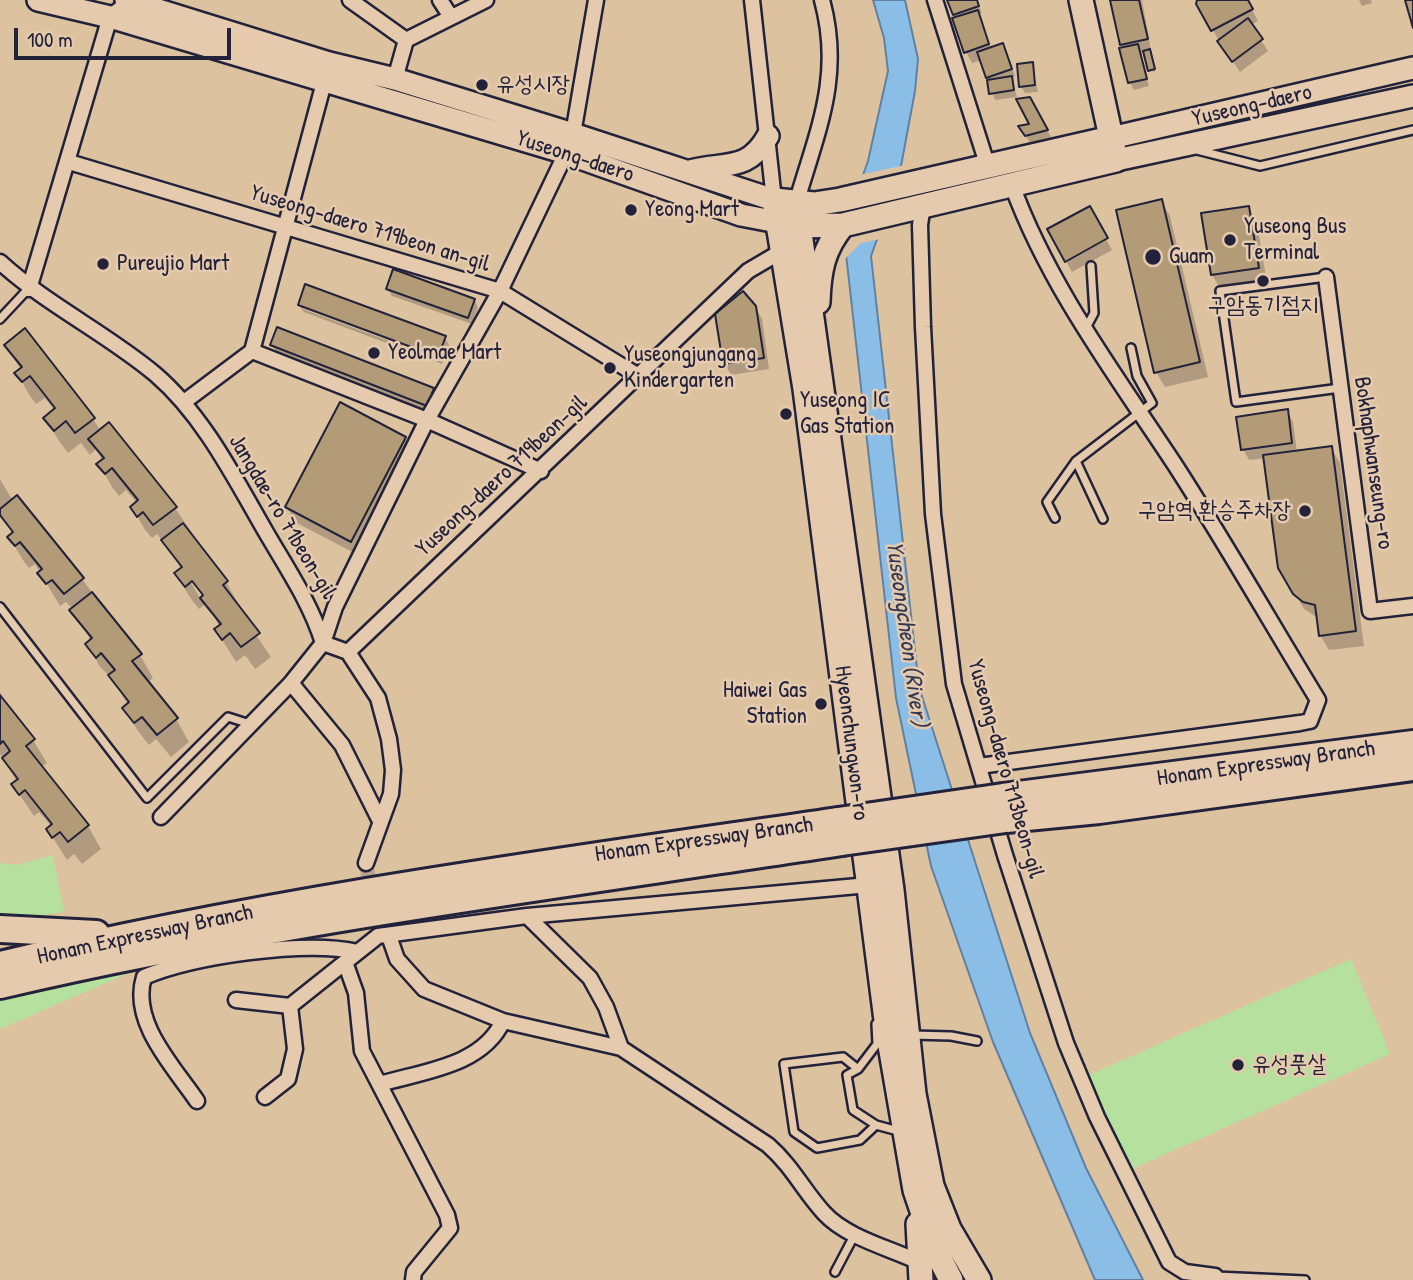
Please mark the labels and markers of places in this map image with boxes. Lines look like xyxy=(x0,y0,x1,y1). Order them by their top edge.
place label: 유성시장 xyxy=(496,71,570,99)
marker: 유성시장 xyxy=(474,77,490,93)
place label: Yeong Mart xyxy=(645,196,739,224)
marker: Yeong Mart xyxy=(623,202,639,218)
place label: Yuseong Bus Terminal xyxy=(1244,213,1346,267)
marker: Yuseong Bus Terminal xyxy=(1222,232,1238,248)
place label: Guam xyxy=(1169,243,1214,271)
marker: Guam xyxy=(1143,247,1163,267)
place label: Pureujio Mart xyxy=(117,250,229,278)
marker: Pureujio Mart xyxy=(95,256,111,272)
marker: 구암동기점지 xyxy=(1255,273,1271,289)
place label: 구암동기점지 xyxy=(1207,292,1319,320)
place label: Yeolmae Mart xyxy=(388,339,501,367)
place label: Yuseongjungang Kindergarten xyxy=(624,341,756,395)
marker: Yeolmae Mart xyxy=(366,345,382,361)
marker: Yuseongjungang Kindergarten xyxy=(602,360,618,376)
place label: Yuseong IC Gas Station xyxy=(800,387,894,441)
marker: Yuseong IC Gas Station xyxy=(778,406,794,422)
place label: 구암역 환승주차장 xyxy=(1138,497,1291,525)
marker: 구암역 환승주차장 xyxy=(1297,503,1313,519)
place label: Haiwei Gas Station xyxy=(723,677,807,731)
marker: Haiwei Gas Station xyxy=(813,696,829,712)
place label: 유성풋살 xyxy=(1252,1051,1326,1079)
marker: 유성풋살 xyxy=(1230,1057,1246,1073)

